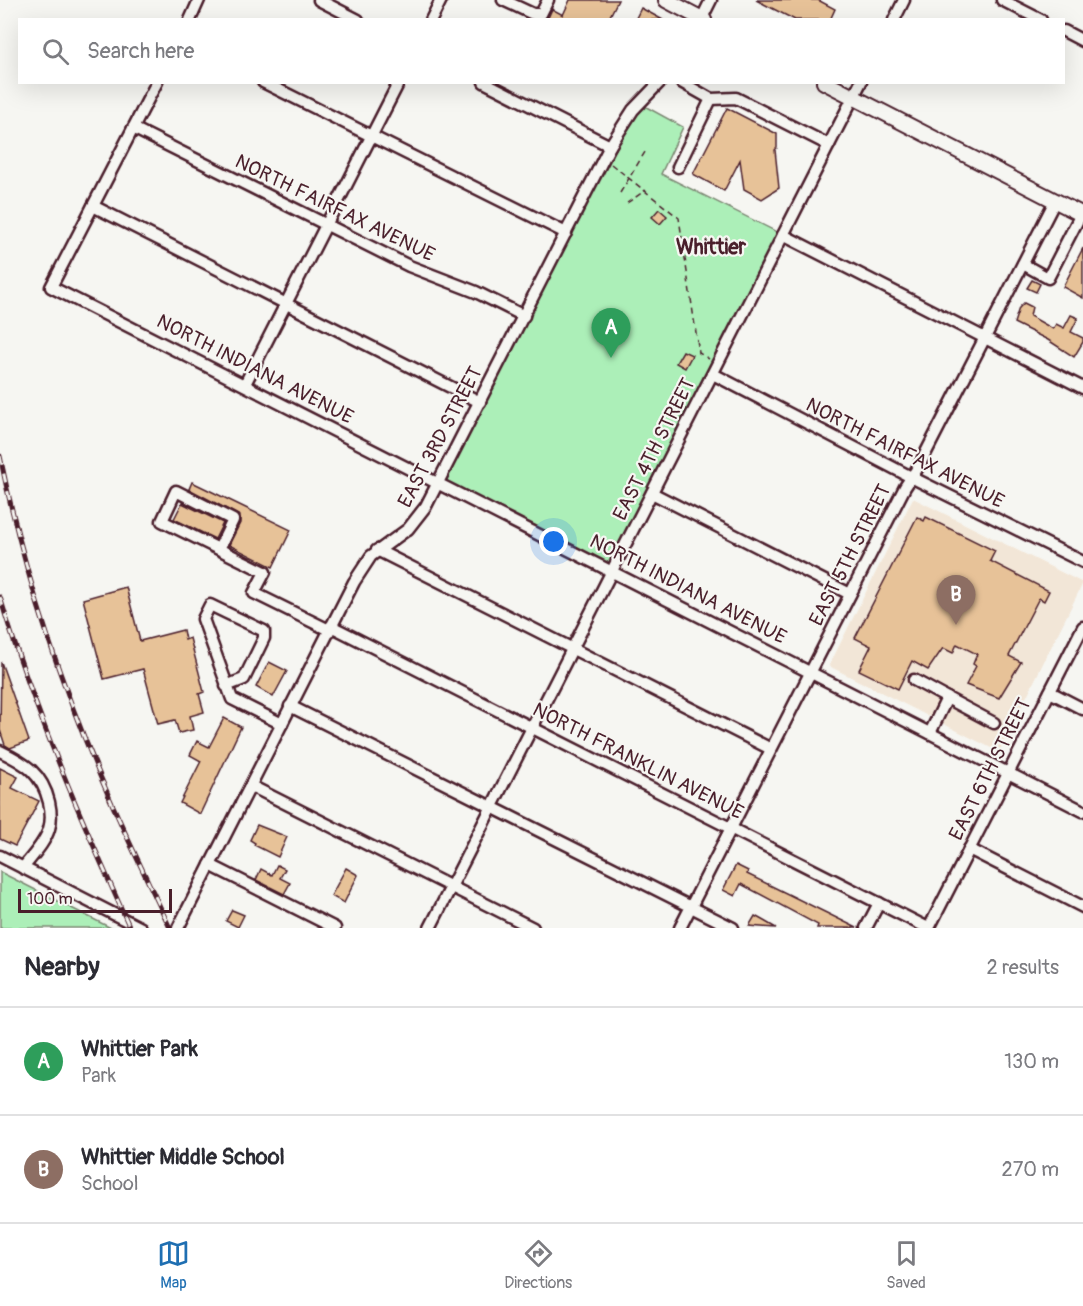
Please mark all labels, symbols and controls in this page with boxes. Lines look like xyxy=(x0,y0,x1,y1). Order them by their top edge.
search box xyxy=(18,18,1065,84)
icon: search xyxy=(39,35,72,68)
text: Search here xyxy=(87,37,194,65)
street label: NORTH FAIRFAX AVENUE xyxy=(231,149,439,267)
district label: Whittier xyxy=(676,234,747,261)
pin: A xyxy=(592,308,630,358)
street label: NORTH INDIANA AVENUE xyxy=(152,309,358,429)
street label: EAST 3RD STREET xyxy=(392,362,488,512)
street label: EAST 4TH STREET xyxy=(607,374,701,524)
street label: NORTH FAIRFAX AVENUE xyxy=(802,392,1008,514)
street label: EAST 5TH STREET xyxy=(804,480,896,630)
your location xyxy=(539,527,568,556)
street label: NORTH INDIANA AVENUE xyxy=(585,529,791,649)
pin: B xyxy=(936,576,976,625)
street label: EAST 6TH STREET xyxy=(943,694,1037,844)
street label: NORTH FRANKLIN AVENUE xyxy=(528,697,748,825)
scale bar xyxy=(18,886,172,914)
text: 100 m xyxy=(27,889,73,909)
text: Nearby xyxy=(24,951,100,983)
text: 2 results xyxy=(987,955,1059,980)
text: Whittier Park xyxy=(81,1035,198,1063)
text: A xyxy=(37,1049,50,1074)
text: 130 m xyxy=(1004,1049,1059,1074)
text: Park xyxy=(81,1063,116,1088)
text: Whittier Middle School xyxy=(81,1143,285,1171)
text: B xyxy=(38,1157,49,1182)
text: 270 m xyxy=(1001,1157,1059,1182)
text: School xyxy=(81,1171,138,1196)
tab: Map xyxy=(157,1237,190,1293)
tab: Directions xyxy=(504,1237,572,1293)
tab: Saved xyxy=(886,1237,926,1293)

